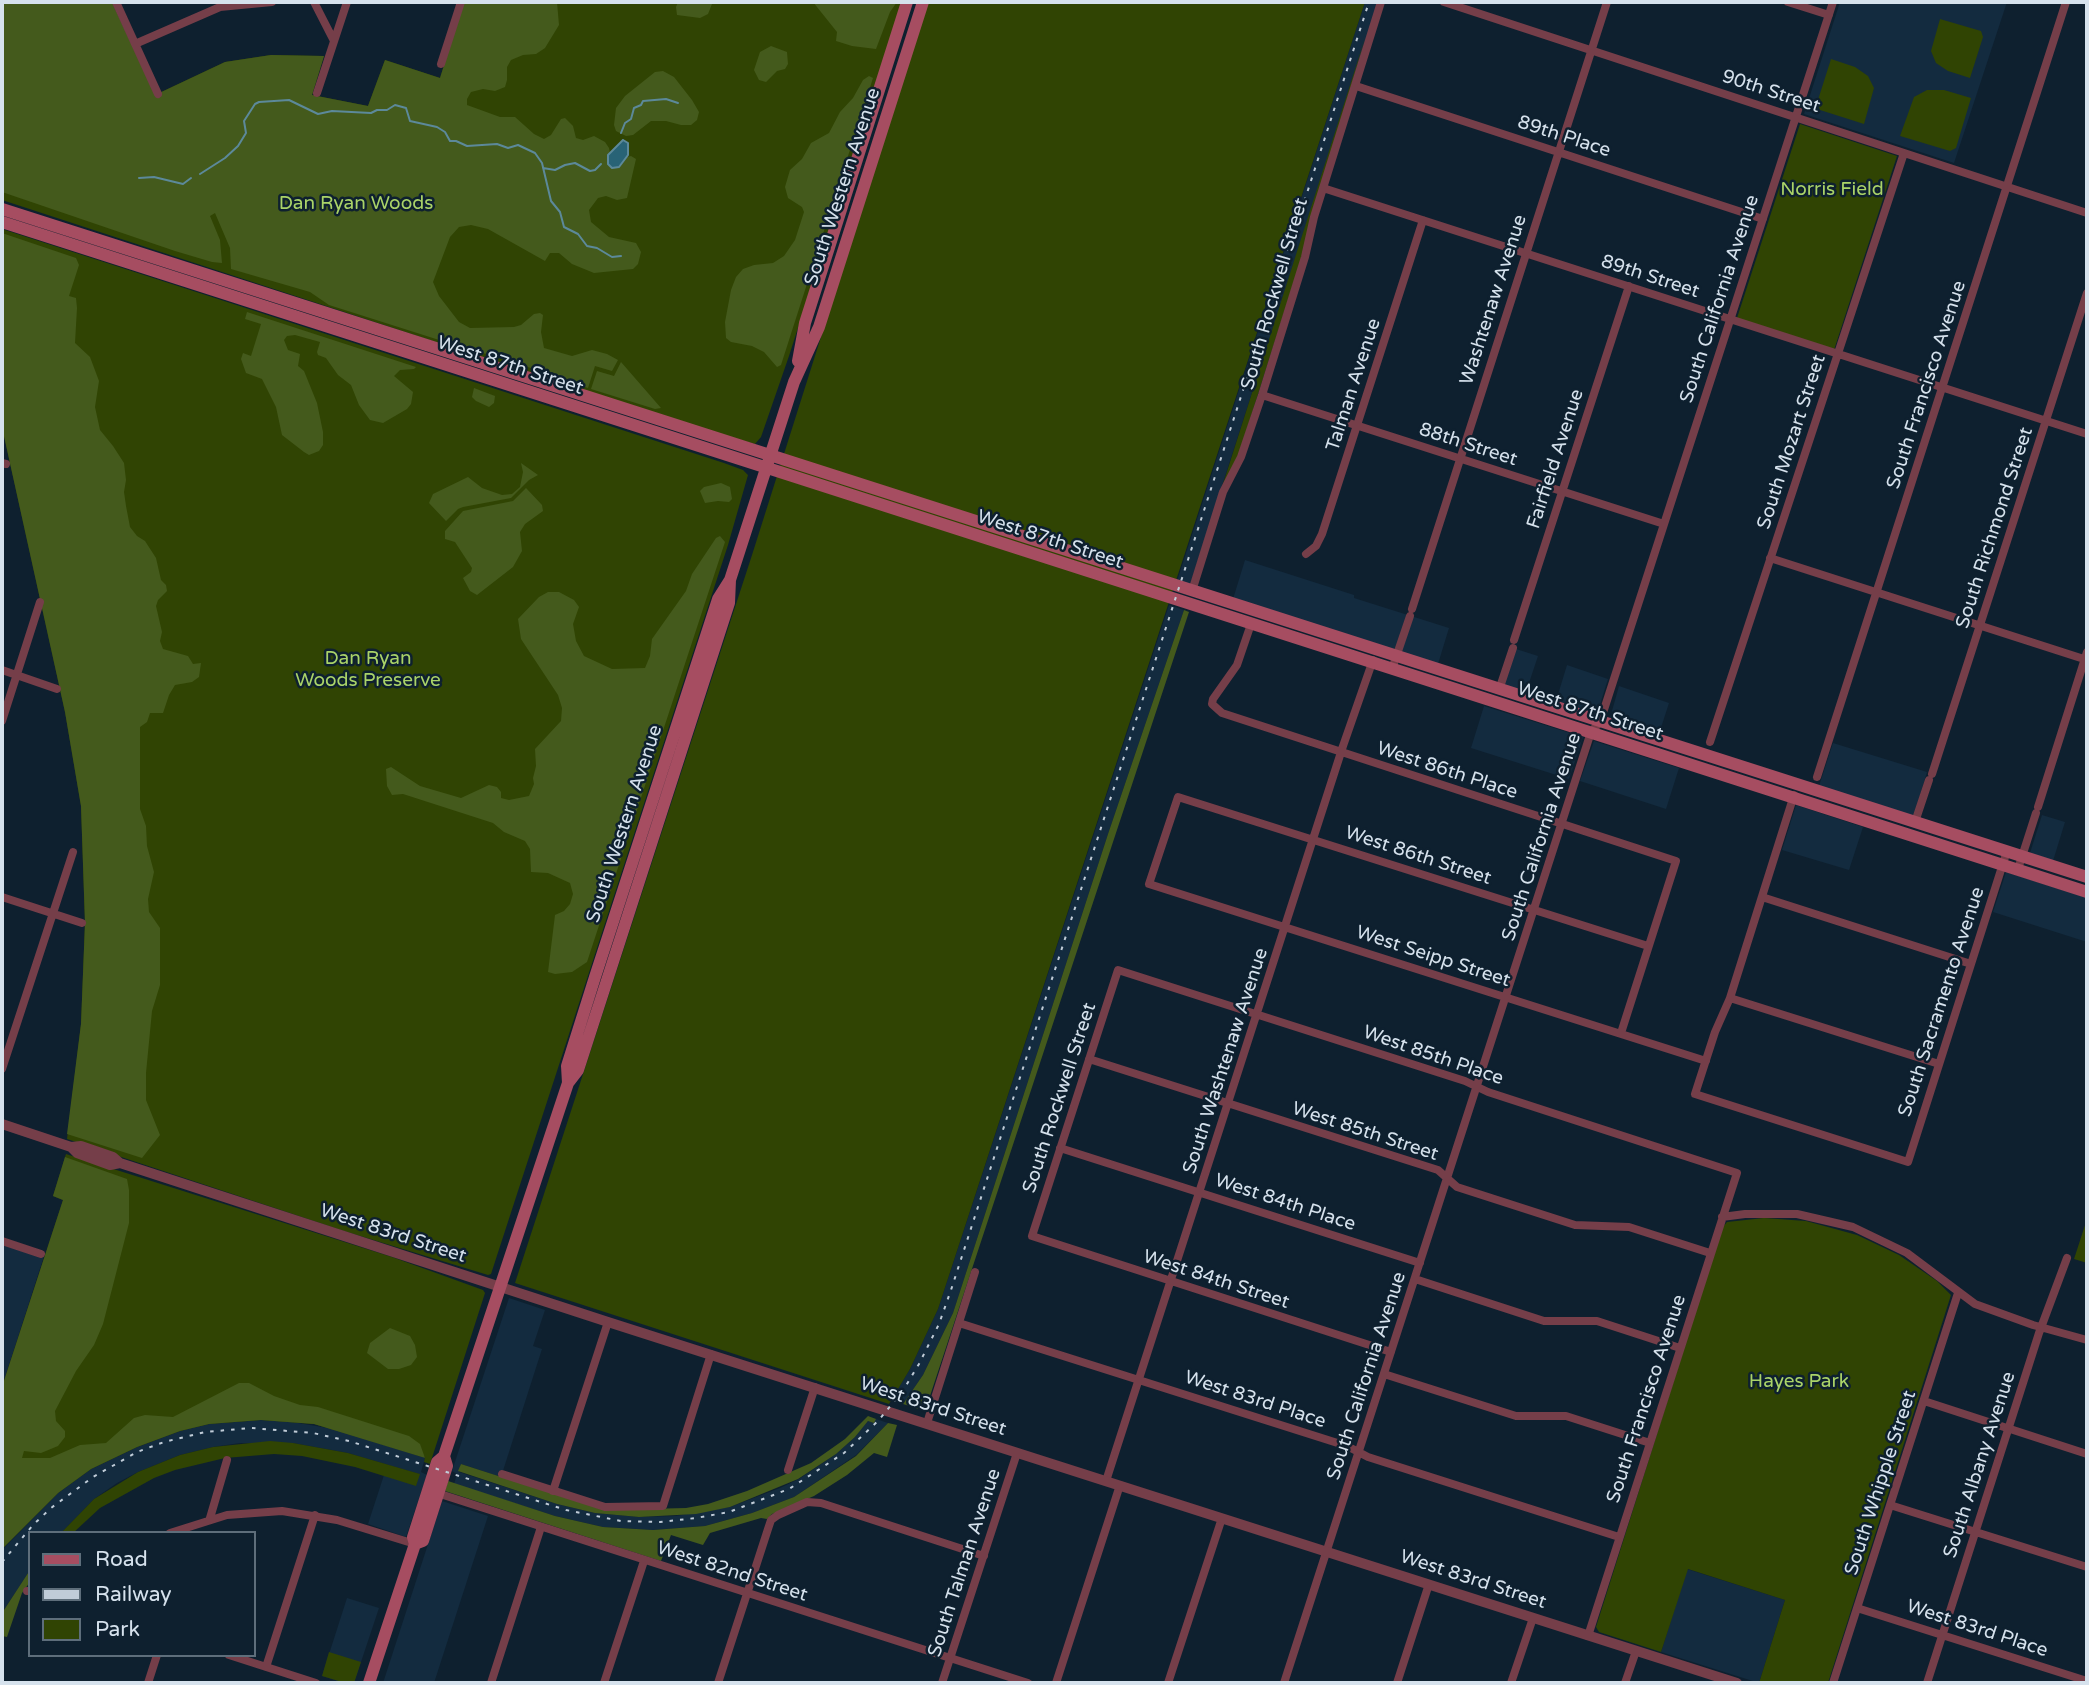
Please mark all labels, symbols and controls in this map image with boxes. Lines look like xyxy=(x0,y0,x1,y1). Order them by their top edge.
street label: 90th Street xyxy=(1719,65,1823,119)
street label: South Western Avenue xyxy=(800,85,886,289)
street label: 89th Place xyxy=(1515,111,1613,163)
park label: Norris Field xyxy=(1780,179,1884,201)
street label: South California Avenue xyxy=(1676,192,1764,406)
park label: Dan Ryan Woods xyxy=(279,193,433,215)
street label: South Rockwell Street xyxy=(1237,195,1313,393)
street label: Washtenaw Avenue xyxy=(1456,212,1532,388)
street label: 89th Street xyxy=(1598,250,1702,304)
street label: South Francisco Avenue xyxy=(1883,278,1971,492)
street label: Talman Avenue xyxy=(1322,316,1386,454)
street label: West 87th Street xyxy=(434,332,586,400)
street label: South Mozart Street xyxy=(1753,352,1831,532)
street label: Fairfield Avenue xyxy=(1523,386,1589,532)
street label: 88th Street xyxy=(1416,418,1520,472)
street label: South Richmond Street xyxy=(1952,424,2038,632)
street label: West 87th Street xyxy=(974,506,1126,574)
park label: Dan Ryan Woods Preserve xyxy=(295,648,441,692)
street label: West 87th Street xyxy=(1514,678,1666,746)
street label: South Western Avenue xyxy=(582,722,668,926)
street label: South California Avenue xyxy=(1498,730,1586,944)
street label: West 86th Place xyxy=(1374,737,1520,805)
street label: West 86th Street xyxy=(1342,822,1494,890)
street label: South Sacramento Avenue xyxy=(1894,884,1990,1120)
street label: West Seipp Street xyxy=(1353,921,1513,993)
street label: South Washtenaw Avenue xyxy=(1179,945,1273,1177)
street label: South Rockwell Street xyxy=(1018,1000,1102,1196)
street label: West 85th Place xyxy=(1360,1021,1506,1091)
street label: West 85th Street xyxy=(1289,1098,1441,1166)
street label: West 84th Place xyxy=(1212,1169,1358,1237)
street label: West 83rd Street xyxy=(317,1200,469,1268)
street label: West 84th Street xyxy=(1140,1246,1292,1314)
street label: South California Avenue xyxy=(1323,1269,1411,1483)
street label: South Francisco Avenue xyxy=(1603,1292,1691,1506)
street label: West 83rd Place xyxy=(1182,1366,1328,1434)
street label: South Albany Avenue xyxy=(1939,1369,2021,1561)
park label: Hayes Park xyxy=(1749,1371,1849,1393)
street label: West 83rd Street xyxy=(857,1373,1009,1441)
street label: South Whipple Street xyxy=(1840,1388,1922,1578)
street label: South Talman Avenue xyxy=(924,1466,1006,1660)
legend xyxy=(28,1531,256,1657)
street label: West 82nd Street xyxy=(654,1537,810,1607)
street label: West 83rd Street xyxy=(1397,1546,1549,1614)
text: Road xyxy=(95,1547,148,1572)
text: Railway xyxy=(95,1582,172,1607)
street label: West 83rd Place xyxy=(1904,1595,2050,1663)
text: Park xyxy=(95,1617,140,1642)

